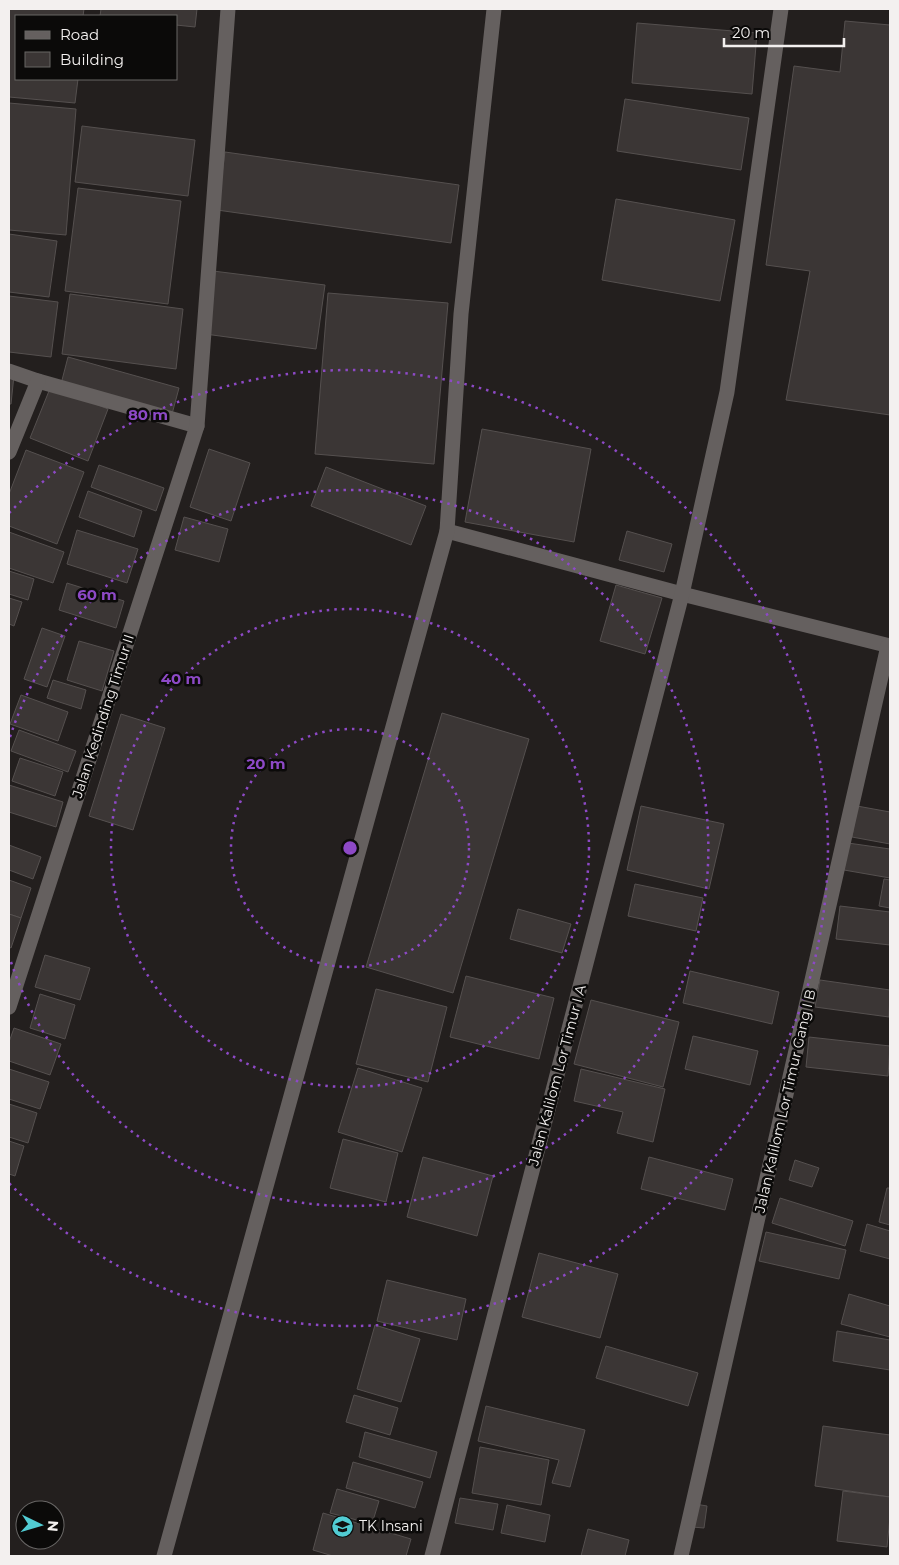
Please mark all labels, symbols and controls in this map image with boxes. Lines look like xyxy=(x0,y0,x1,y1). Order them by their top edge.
legend xyxy=(15,15,178,80)
scale bar xyxy=(724,15,844,47)
text: 20 m xyxy=(732,23,770,42)
text: Road xyxy=(60,25,99,44)
text: Building xyxy=(60,50,124,69)
text: 80 m xyxy=(128,405,168,424)
text: 60 m xyxy=(77,585,117,604)
street label: Jalan Kedinding Timur II xyxy=(68,632,138,801)
text: 40 m xyxy=(161,669,201,688)
text: 20 m xyxy=(246,754,286,773)
centre of rings xyxy=(341,839,359,857)
street label: Jalan Kalilom Lor Timur I A xyxy=(524,982,590,1168)
street label: Jalan Kalilom Lor Timur Gang I B xyxy=(750,987,820,1215)
north arrow xyxy=(15,1500,65,1550)
school or university icon: TK Insani xyxy=(331,1514,355,1538)
place label: TK Insani xyxy=(359,1517,423,1535)
text: N xyxy=(43,1520,62,1533)

